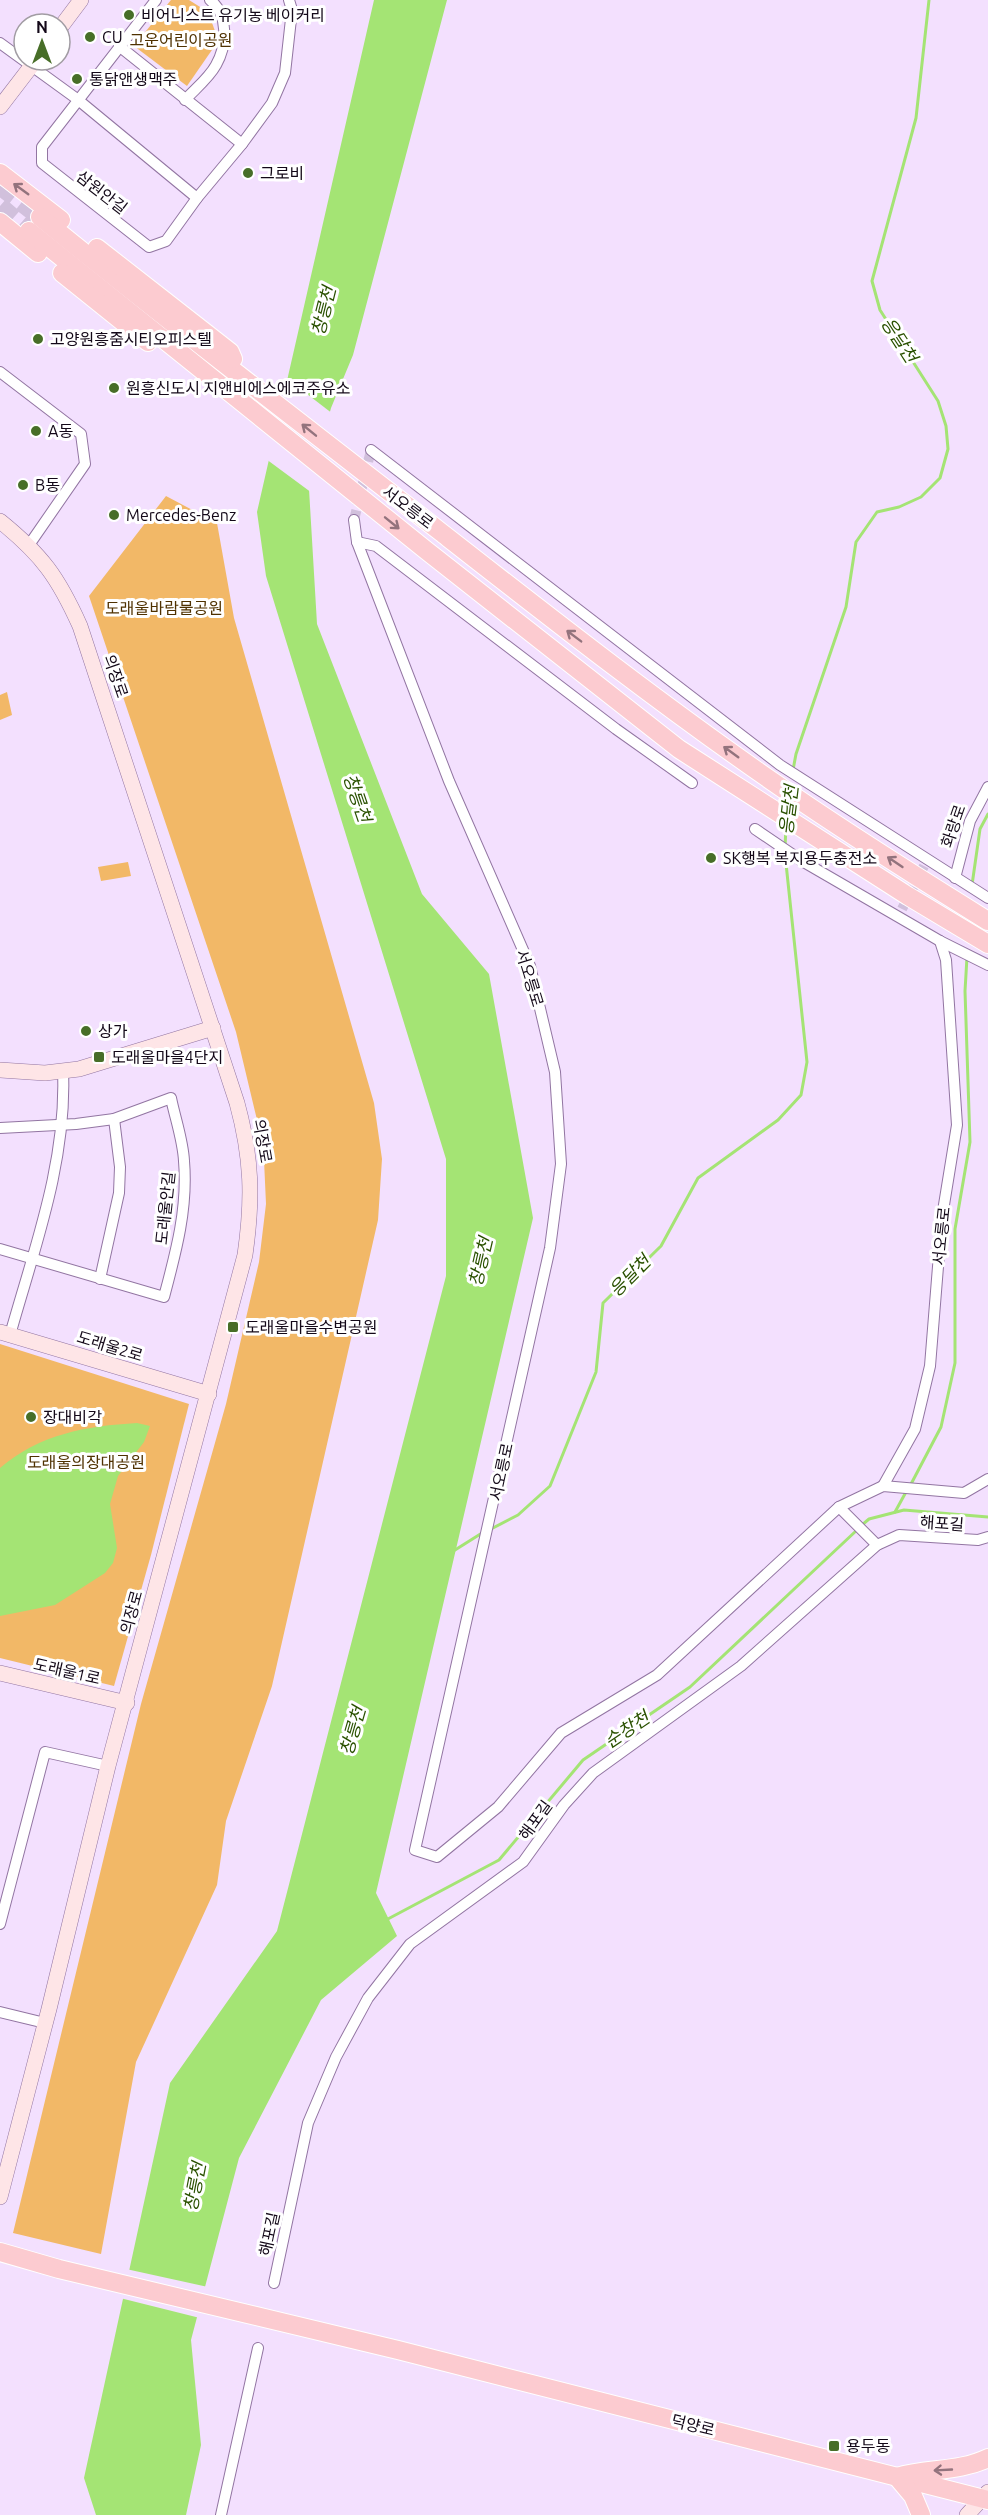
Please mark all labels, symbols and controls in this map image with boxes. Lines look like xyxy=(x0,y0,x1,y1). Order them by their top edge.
place label: 비어니스트 유기농 베이커리 xyxy=(141,6,325,24)
marker: 비어니스트 유기농 베이커리 xyxy=(122,8,136,22)
north arrow xyxy=(12,12,72,72)
text: N xyxy=(36,18,48,36)
place label: CU xyxy=(102,28,123,46)
marker: CU xyxy=(83,30,97,44)
park label: 고운어린이공원 xyxy=(129,31,233,49)
place label: 통닭앤생맥주 xyxy=(89,70,177,88)
marker: 통닭앤생맥주 xyxy=(70,72,84,86)
place label: 그로비 xyxy=(260,164,304,182)
marker: 그로비 xyxy=(241,166,255,180)
street label: 삼원안길 xyxy=(73,167,131,217)
one-way arrow xyxy=(13,183,29,195)
water label: 창릉천 xyxy=(307,282,339,337)
water label: 응달천 xyxy=(878,313,923,368)
place label: 고양원흥줌시티오피스텔 xyxy=(50,330,212,348)
marker: 고양원흥줌시티오피스텔 xyxy=(31,332,45,346)
place label: 원흥신도시 지앤비에스에코주유소 xyxy=(126,379,350,397)
marker: 원흥신도시 지앤비에스에코주유소 xyxy=(107,381,121,395)
place label: A동 xyxy=(48,422,73,440)
one-way arrow xyxy=(302,423,317,437)
marker: A동 xyxy=(29,424,43,438)
place label: B동 xyxy=(35,476,60,494)
marker: B동 xyxy=(16,478,30,492)
street label: 서오릉로 xyxy=(379,482,437,532)
place label: Mercedes-Benz xyxy=(126,506,236,524)
marker: Mercedes-Benz xyxy=(107,508,121,522)
one-way arrow xyxy=(383,517,399,530)
park label: 도래울바람물공원 xyxy=(105,599,223,617)
one-way arrow xyxy=(567,630,583,643)
street label: 의장로 xyxy=(100,652,132,700)
one-way arrow xyxy=(724,746,740,758)
water label: 창릉천 xyxy=(340,771,376,827)
water label: 응달천 xyxy=(775,782,801,836)
street label: 화랑로 xyxy=(937,802,969,850)
place label: SK행복 복지용두충전소 xyxy=(723,849,877,867)
marker: SK행복 복지용두충전소 xyxy=(704,851,718,865)
one-way arrow xyxy=(886,856,903,869)
street label: 서오릉로 xyxy=(513,947,547,1009)
place label: 상가 xyxy=(98,1022,128,1040)
marker: 상가 xyxy=(79,1024,93,1038)
place label: 도래울마을4단지 xyxy=(111,1048,223,1066)
marker: 도래울마을4단지 xyxy=(92,1050,106,1064)
street label: 의장로 xyxy=(250,1118,276,1165)
street label: 도래울안길 xyxy=(152,1170,178,1246)
street label: 서오릉로 xyxy=(929,1206,953,1266)
water label: 창릉천 xyxy=(465,1233,496,1288)
water label: 응달천 xyxy=(605,1249,656,1300)
place label: 도래울마을수변공원 xyxy=(245,1318,377,1336)
marker: 도래울마을수변공원 xyxy=(226,1320,240,1334)
street label: 도래울2로 xyxy=(75,1327,145,1365)
place label: 장대비각 xyxy=(43,1408,102,1426)
marker: 장대비각 xyxy=(24,1410,38,1424)
street label: 서오릉로 xyxy=(486,1441,516,1503)
park label: 도래울의장대공원 xyxy=(27,1453,145,1471)
street label: 해포길 xyxy=(919,1512,965,1534)
street label: 의장로 xyxy=(117,1588,145,1636)
street label: 도래울1로 xyxy=(32,1655,102,1687)
water label: 창릉천 xyxy=(336,1702,369,1757)
water label: 순창천 xyxy=(600,1706,655,1751)
street label: 해포길 xyxy=(515,1797,555,1843)
water label: 창릉천 xyxy=(179,2158,209,2213)
street label: 해포길 xyxy=(256,2211,282,2257)
street label: 덕양로 xyxy=(669,2411,717,2439)
place label: 용두동 xyxy=(846,2437,890,2455)
marker: 용두동 xyxy=(827,2439,841,2453)
one-way arrow xyxy=(934,2464,954,2475)

